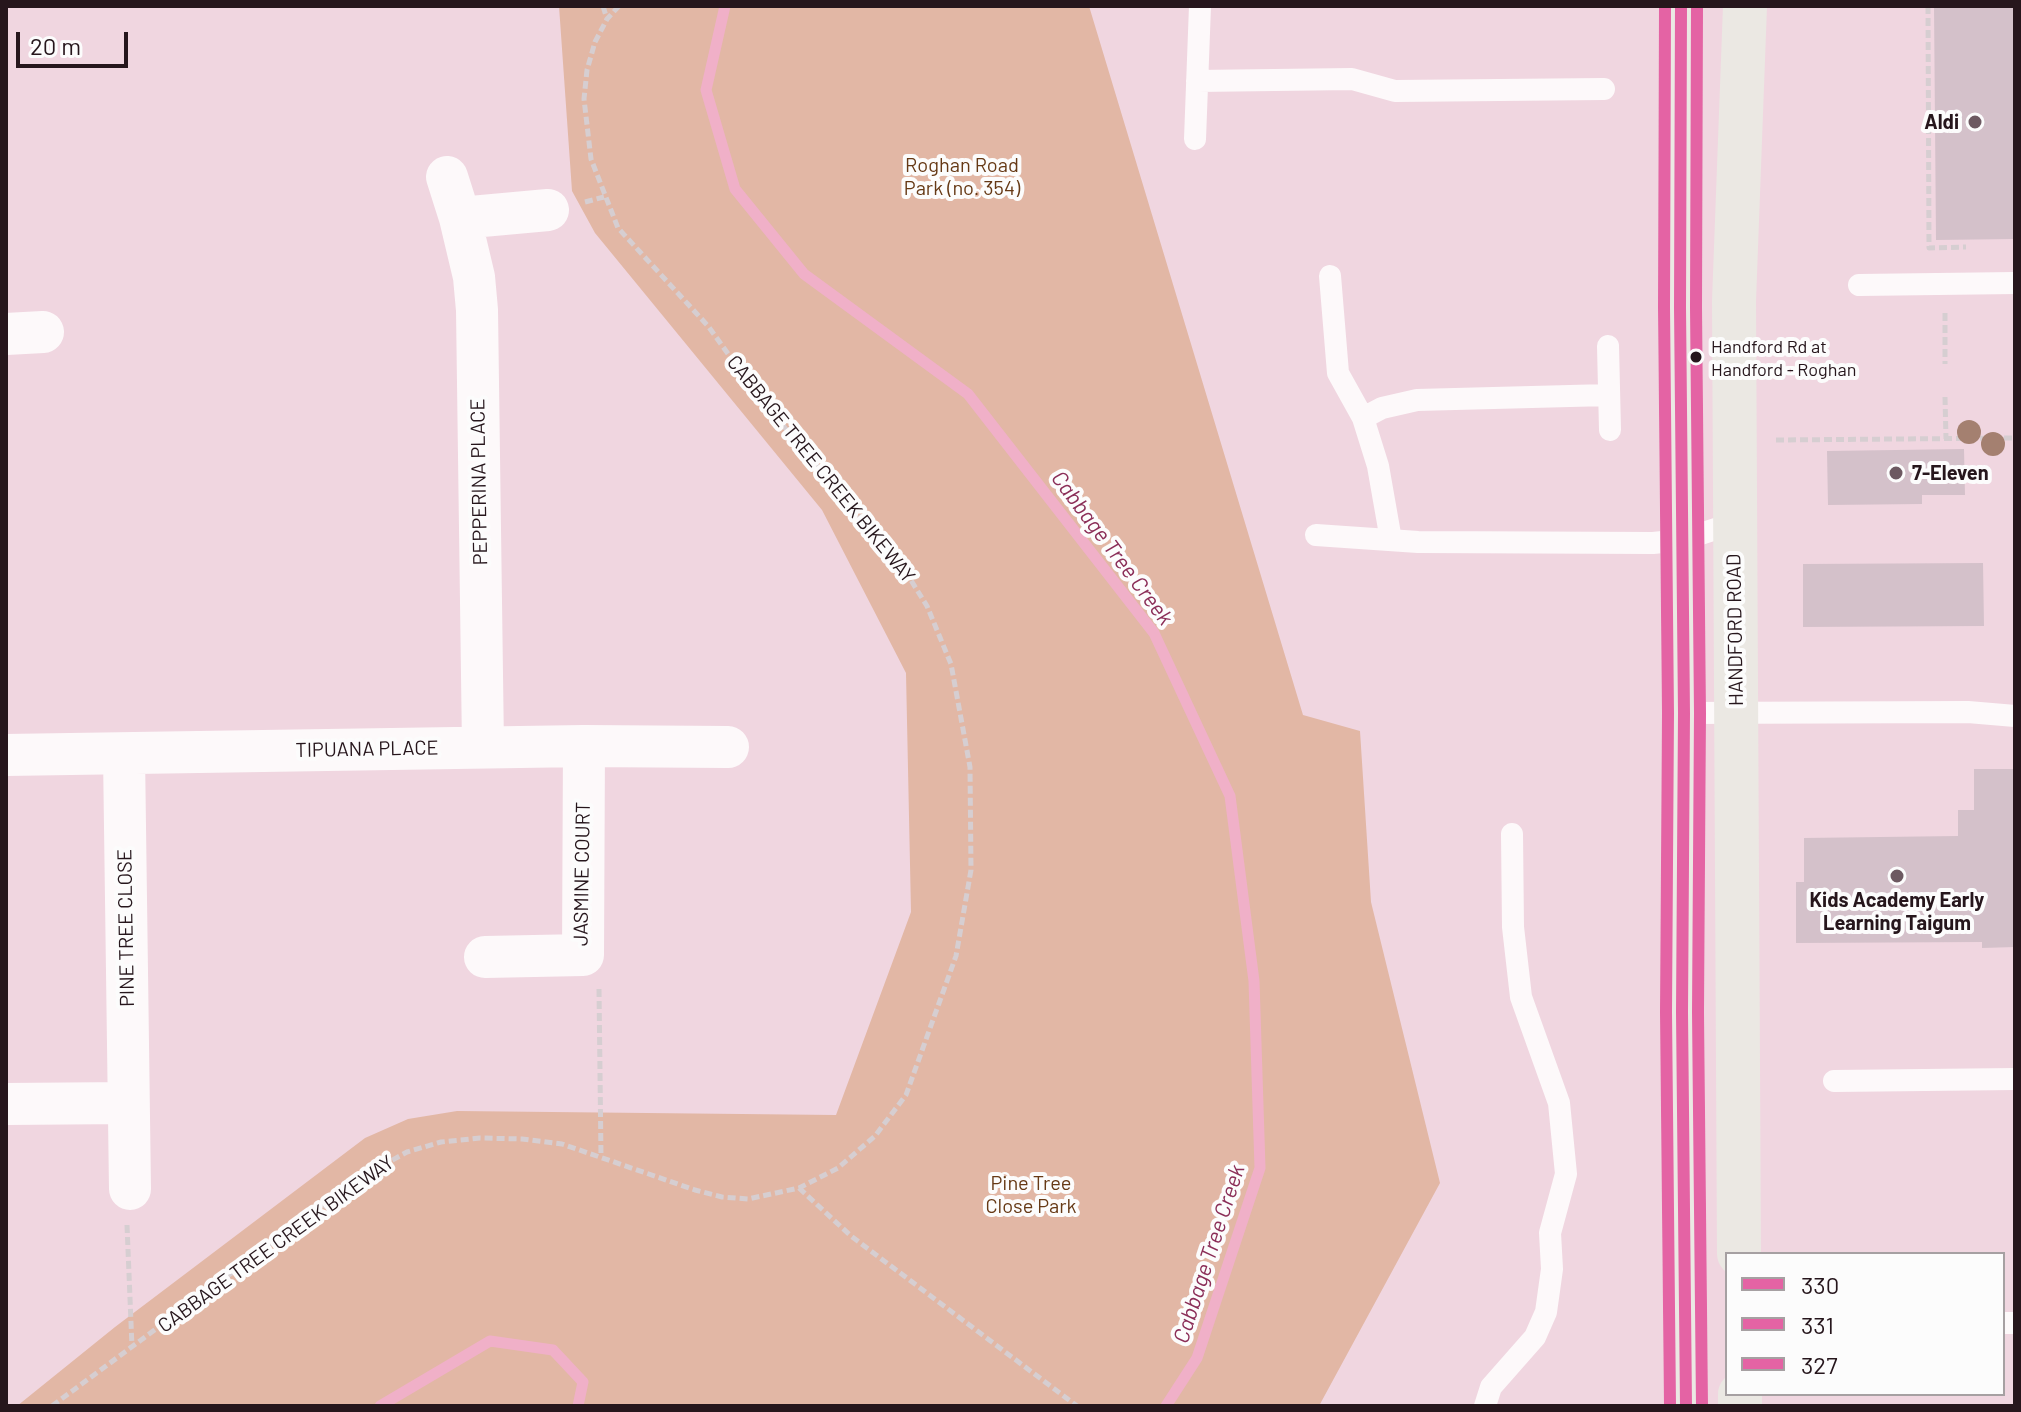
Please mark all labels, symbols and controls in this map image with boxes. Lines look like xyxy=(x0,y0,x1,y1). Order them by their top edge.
scale bar xyxy=(20,16,132,66)
text: 20 m xyxy=(30,31,81,60)
place label: Aldi xyxy=(1924,110,1959,134)
marker: Aldi xyxy=(1966,113,1984,131)
park label: Roghan Road Park (no. 354) xyxy=(904,153,1020,200)
place label: Handford Rd at Handford - Roghan xyxy=(1711,336,1856,378)
marker: Handford Rd at Handford - Roghan xyxy=(1688,349,1704,365)
street label: CABBAGE TREE CREEK BIKEWAY xyxy=(722,350,920,588)
street label: PEPPERINA PLACE xyxy=(466,398,492,566)
place label: 7-Eleven xyxy=(1912,461,1989,485)
marker: 7-Eleven xyxy=(1887,464,1905,482)
water label: Cabbage Tree Creek xyxy=(1045,466,1179,630)
street label: HANDFORD ROAD xyxy=(1722,554,1748,706)
street label: TIPUANA PLACE xyxy=(295,736,439,762)
street label: JASMINE COURT xyxy=(569,802,595,946)
street label: PINE TREE CLOSE xyxy=(113,849,139,1007)
marker: Kids Academy Early Learning Taigum xyxy=(1888,867,1906,885)
place label: Kids Academy Early Learning Taigum xyxy=(1810,888,1984,935)
street label: CABBAGE TREE CREEK BIKEWAY xyxy=(153,1150,399,1338)
water label: Cabbage Tree Creek xyxy=(1168,1161,1250,1347)
park label: Pine Tree Close Park xyxy=(985,1171,1077,1218)
legend xyxy=(1725,1252,2005,1396)
text: 330 xyxy=(1801,1270,1839,1299)
text: 331 xyxy=(1801,1310,1834,1339)
text: 327 xyxy=(1801,1350,1838,1379)

